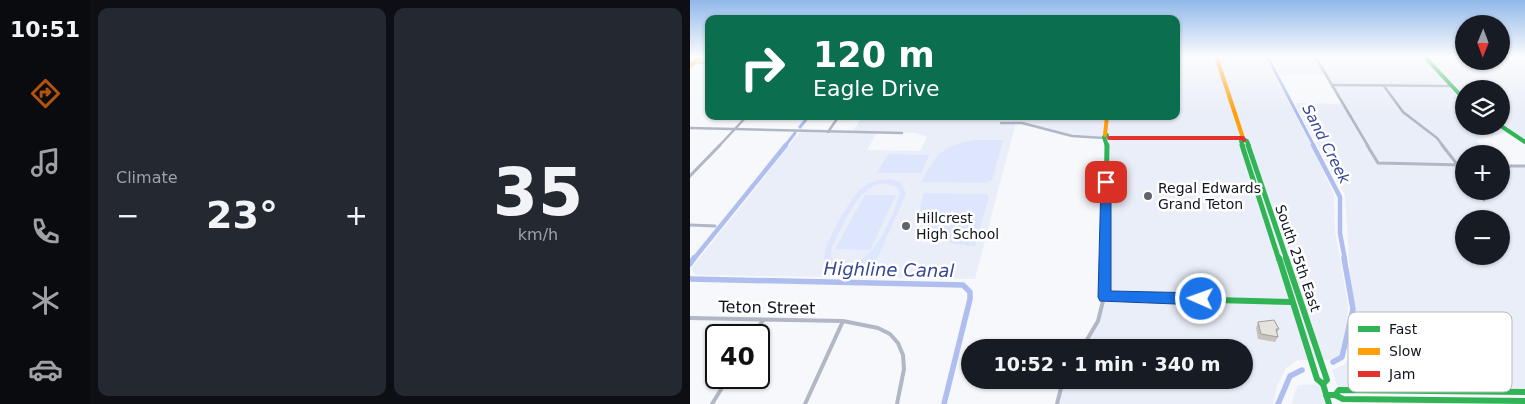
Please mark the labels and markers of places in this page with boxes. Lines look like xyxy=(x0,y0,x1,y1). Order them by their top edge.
pin xyxy=(1085,161,1127,203)
place label: Regal Edwards Grand Teton xyxy=(1158,180,1261,212)
marker: Regal Edwards Grand Teton xyxy=(1142,190,1154,202)
place label: Hillcrest High School xyxy=(916,210,999,242)
marker: Hillcrest High School xyxy=(900,220,912,232)

